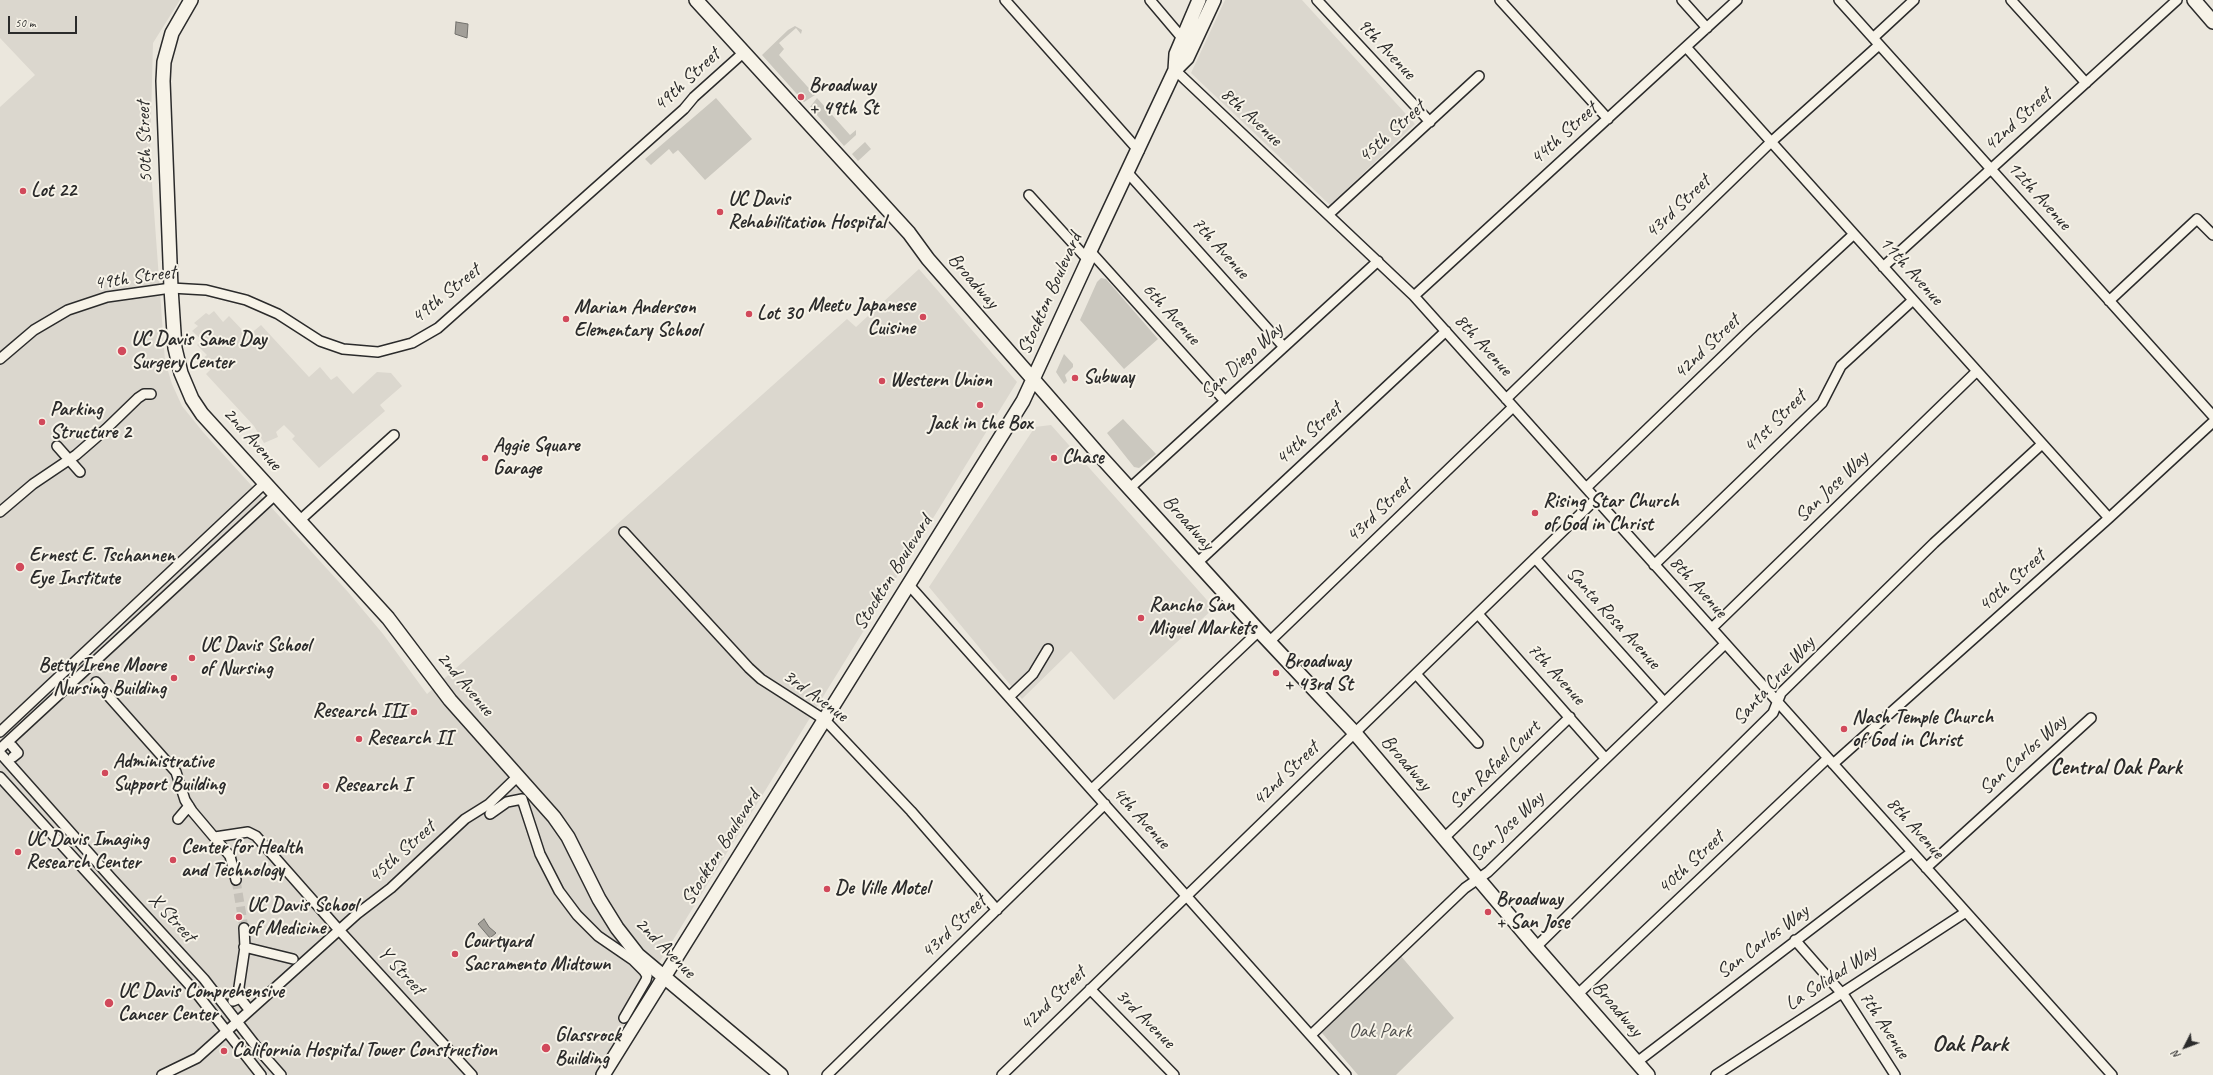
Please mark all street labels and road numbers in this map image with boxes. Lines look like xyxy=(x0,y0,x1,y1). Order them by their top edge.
street label: 9th Avenue xyxy=(1351,13,1421,85)
street label: 49th Street xyxy=(649,43,725,117)
street label: 8th Avenue xyxy=(1215,82,1287,152)
street label: 42nd Street xyxy=(1979,83,2057,157)
street label: 45th Street xyxy=(1353,96,1431,168)
street label: 44th Street xyxy=(1525,98,1603,170)
street label: 50th Street xyxy=(132,101,158,183)
street label: 12th Avenue xyxy=(2002,157,2076,235)
street label: 43rd Street xyxy=(1640,170,1716,244)
street label: 7th Avenue xyxy=(1186,212,1254,284)
street label: Stockton Boulevard xyxy=(1012,229,1088,359)
street label: 11th Avenue xyxy=(1874,232,1948,310)
street label: Broadway xyxy=(942,248,1004,314)
street label: 49th Street xyxy=(407,259,485,329)
street label: 49th Street xyxy=(93,260,177,296)
street label: 6th Avenue xyxy=(1137,278,1205,350)
street label: 8th Avenue xyxy=(1449,309,1517,381)
street label: 42nd Street xyxy=(1669,309,1745,385)
street label: San Diego Way xyxy=(1196,318,1288,404)
street label: 41st Street xyxy=(1738,385,1812,459)
street label: 44th Street xyxy=(1271,397,1347,471)
street label: 2nd Avenue xyxy=(217,402,287,476)
street label: San Jose Way xyxy=(1790,446,1874,528)
street label: 43rd Street xyxy=(1341,474,1417,548)
street label: Broadway xyxy=(1157,490,1219,556)
street label: Stockton Boulevard xyxy=(848,511,938,635)
street label: 40th Street xyxy=(1973,545,2051,617)
street label: 8th Avenue xyxy=(1664,551,1732,623)
street label: Santa Rosa Avenue xyxy=(1561,562,1665,674)
street label: Santa Cruz Way xyxy=(1728,632,1820,730)
street label: 7th Avenue xyxy=(1522,638,1590,710)
street label: 2nd Avenue xyxy=(431,647,499,721)
street label: 3rd Avenue xyxy=(778,664,852,728)
street label: San Carlos Way xyxy=(1974,710,2072,800)
street label: San Rafael Court xyxy=(1444,716,1546,814)
street label: Broadway xyxy=(1375,730,1437,796)
street label: 42nd Street xyxy=(1248,736,1324,812)
street label: 4th Avenue xyxy=(1107,782,1175,854)
street label: Stockton Boulevard xyxy=(676,786,766,910)
street label: San Jose Way xyxy=(1465,787,1549,867)
street label: 8th Avenue xyxy=(1881,792,1949,864)
street label: 45th Street xyxy=(363,816,441,888)
street label: 40th Street xyxy=(1653,826,1729,900)
street label: X Street xyxy=(143,888,201,948)
street label: 43rd Street xyxy=(916,890,992,964)
street label: San Carlos Way xyxy=(1712,900,1814,984)
street label: 2nd Avenue xyxy=(629,912,701,984)
street label: La Solidad Way xyxy=(1781,940,1881,1016)
street label: Y Street xyxy=(372,941,430,1001)
street label: 42nd Street xyxy=(1015,961,1091,1037)
street label: Broadway xyxy=(1586,976,1648,1042)
street label: 3rd Avenue xyxy=(1110,984,1180,1054)
street label: 7th Avenue xyxy=(1853,987,1915,1063)

